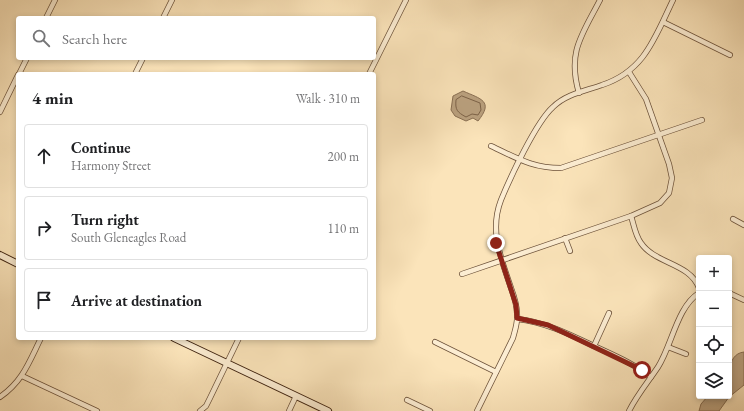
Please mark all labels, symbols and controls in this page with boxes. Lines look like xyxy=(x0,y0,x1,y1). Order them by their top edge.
search box xyxy=(16,16,376,60)
icon: search xyxy=(30,27,52,49)
text: Search here xyxy=(62,29,127,48)
text: 4 min xyxy=(32,87,73,109)
text: Walk · 310 m xyxy=(296,90,360,107)
text: Continue xyxy=(71,138,131,157)
icon: ahead xyxy=(33,145,55,167)
text: 200 m xyxy=(328,148,359,165)
text: Harmony Street xyxy=(71,157,151,174)
text: Turn right xyxy=(71,210,139,229)
icon: right xyxy=(33,217,55,239)
text: 110 m xyxy=(328,220,359,237)
text: South Gleneagles Road xyxy=(71,229,186,246)
route end xyxy=(487,234,505,252)
map controls xyxy=(696,255,732,399)
button: + xyxy=(696,255,732,291)
icon: arrive xyxy=(33,289,55,311)
text: Arrive at destination xyxy=(71,291,202,310)
button: − xyxy=(696,291,732,327)
button: locate xyxy=(696,327,732,363)
route start xyxy=(633,361,651,379)
button: layers xyxy=(696,363,732,399)

